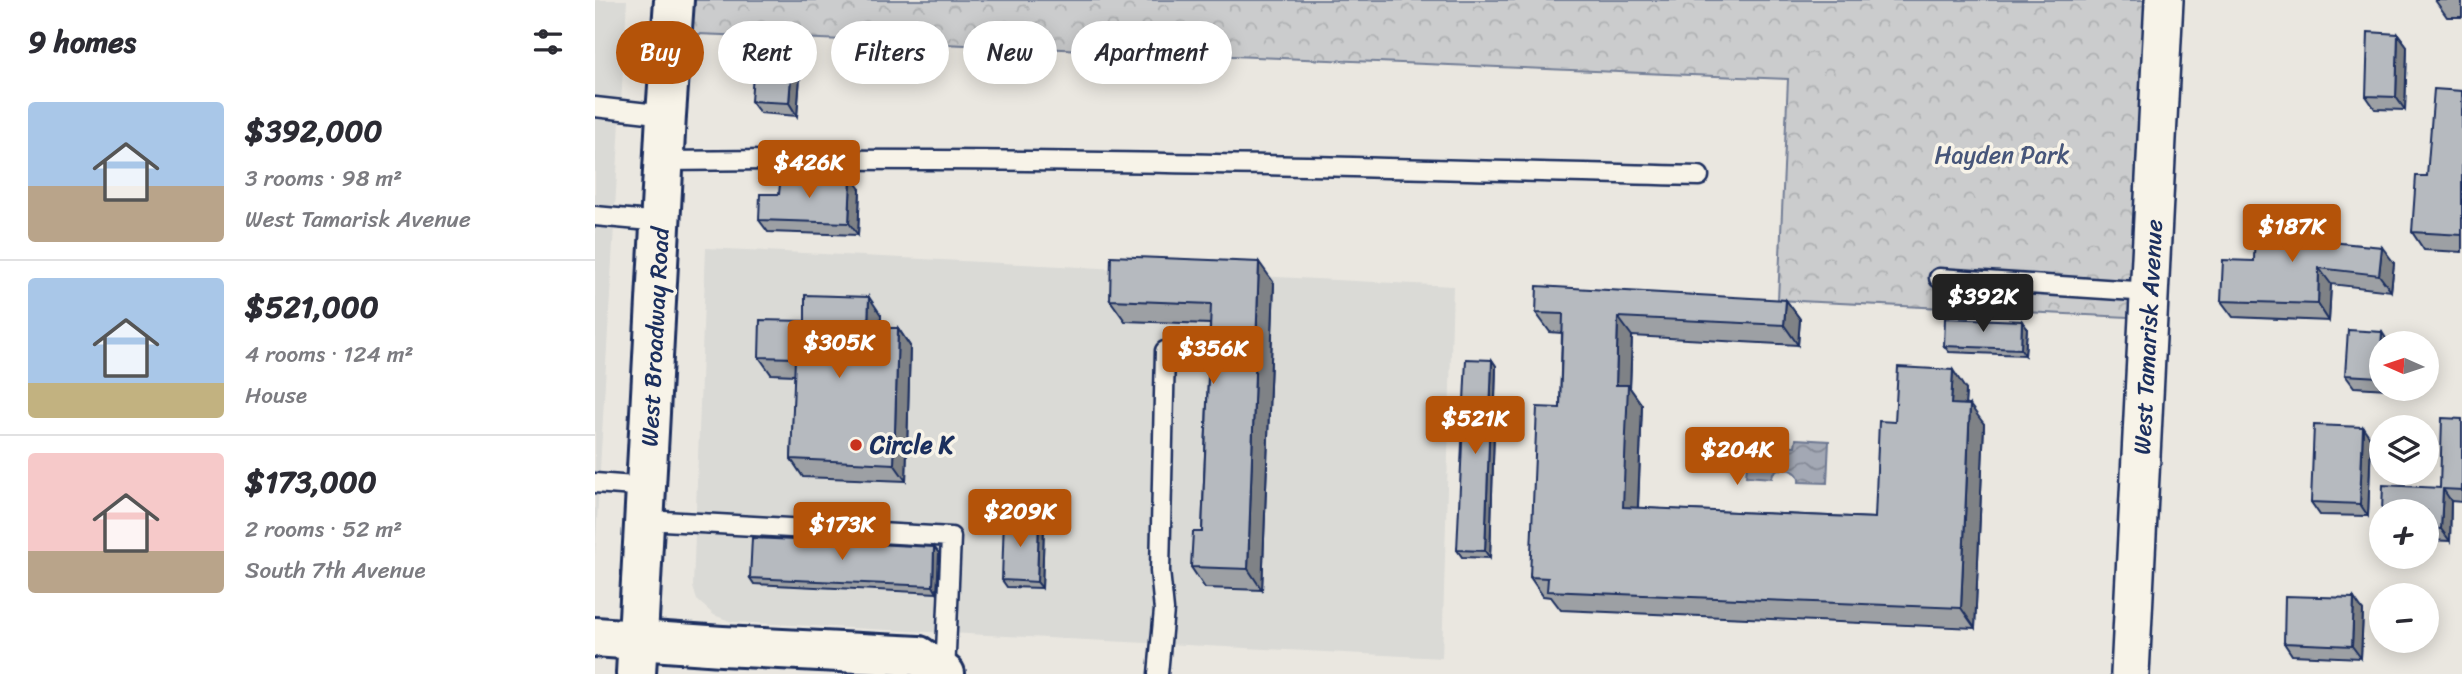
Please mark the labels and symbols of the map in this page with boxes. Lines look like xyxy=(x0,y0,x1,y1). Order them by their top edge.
park label: Hayden Park xyxy=(1935,134,2070,176)
pin: $426K xyxy=(760,140,858,200)
pin: $187K xyxy=(2243,204,2341,264)
street label: West Tamarisk Avenue xyxy=(2121,218,2175,456)
street label: West Broadway Road xyxy=(628,224,682,448)
pin: $392K xyxy=(1934,274,2032,334)
pin: $305K xyxy=(790,320,888,380)
pin: $356K xyxy=(1164,326,1262,386)
north arrow xyxy=(2369,331,2439,401)
pin: $521K xyxy=(1426,396,1524,456)
place label: Circle K xyxy=(869,424,956,466)
pin: $204K xyxy=(1688,428,1786,487)
marker: Circle K xyxy=(848,437,864,453)
pin: $209K xyxy=(971,490,1069,549)
pin: $173K xyxy=(793,503,891,562)

